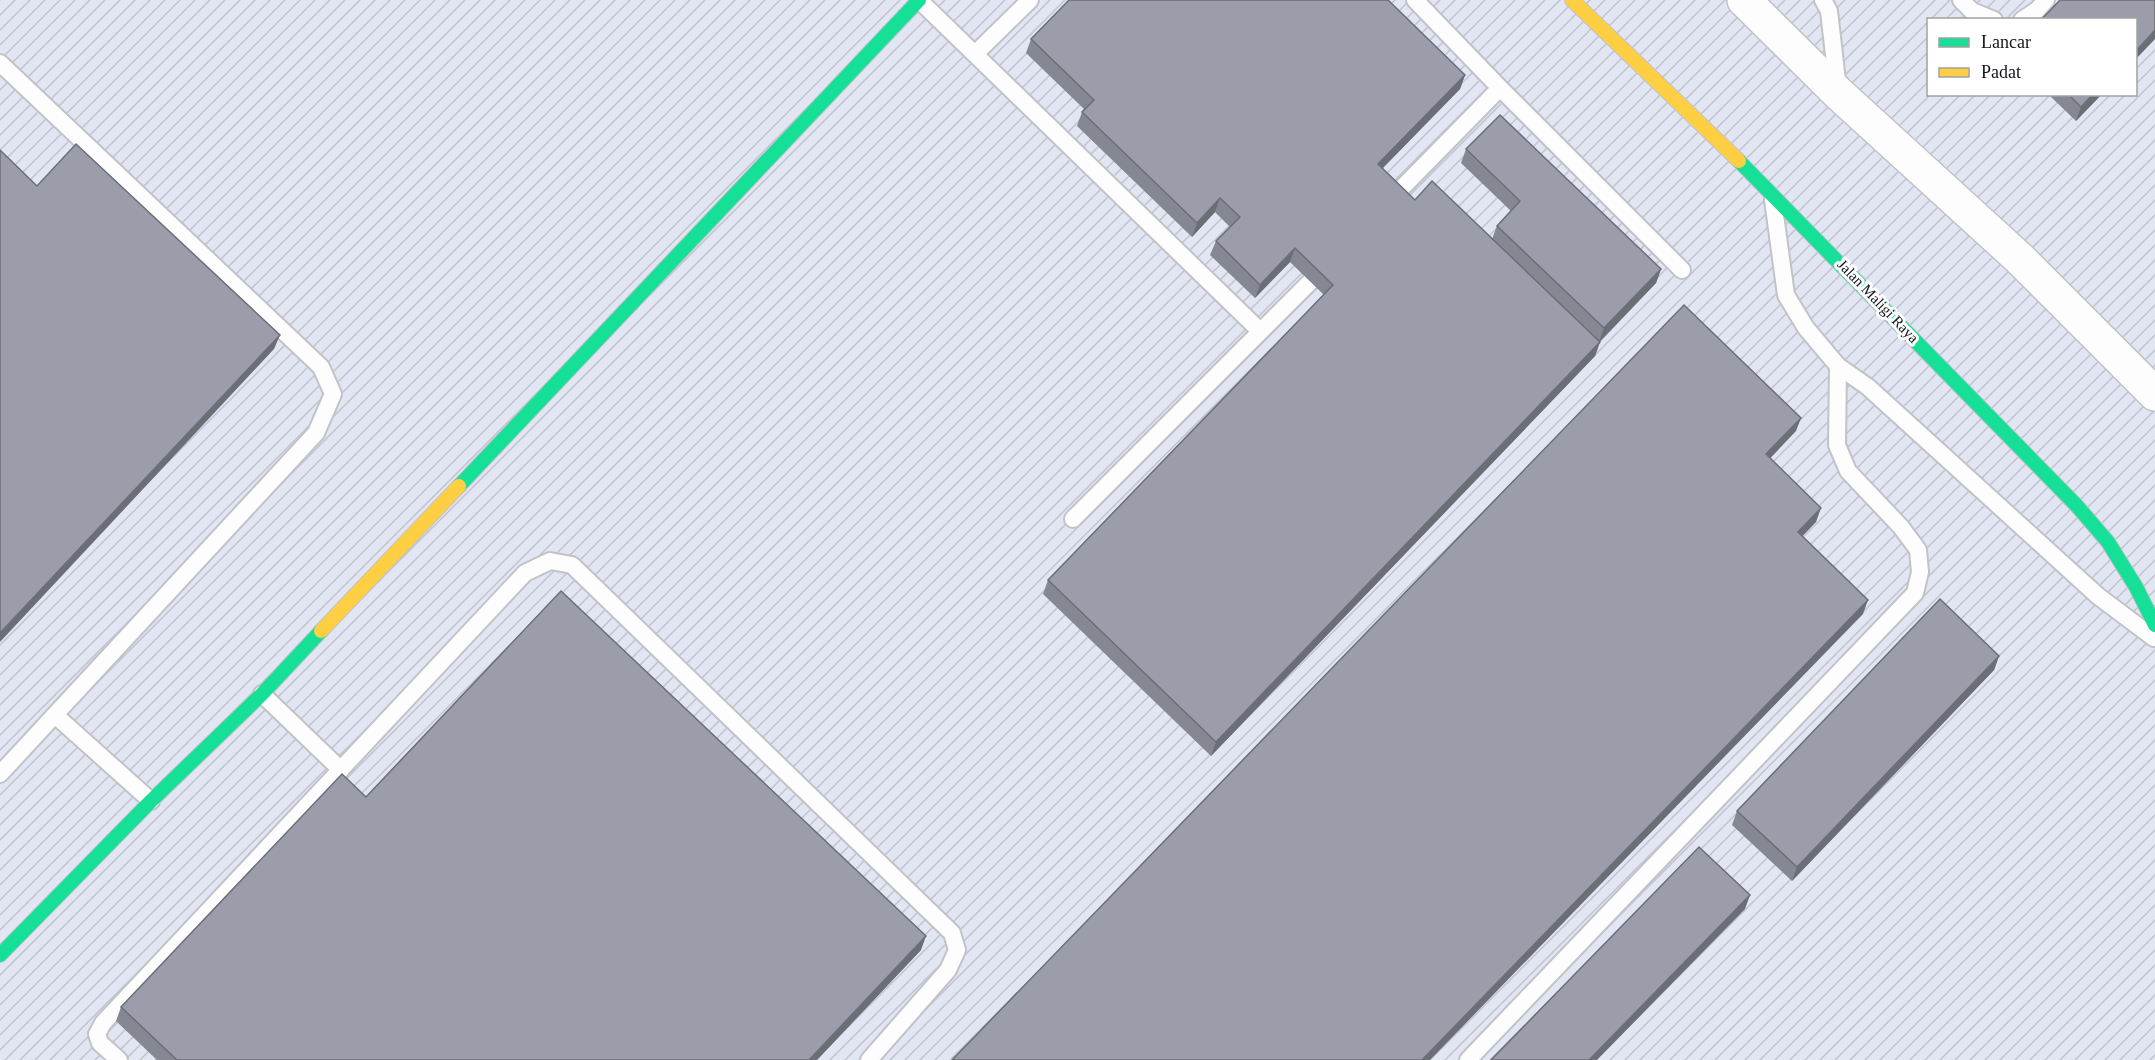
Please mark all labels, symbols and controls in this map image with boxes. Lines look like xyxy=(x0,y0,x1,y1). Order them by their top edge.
legend xyxy=(1927,18,2137,96)
text: Lancar xyxy=(1981,32,2031,52)
text: Padat xyxy=(1981,62,2021,82)
street label: Jalan Maligi Raya xyxy=(1834,256,1922,346)

